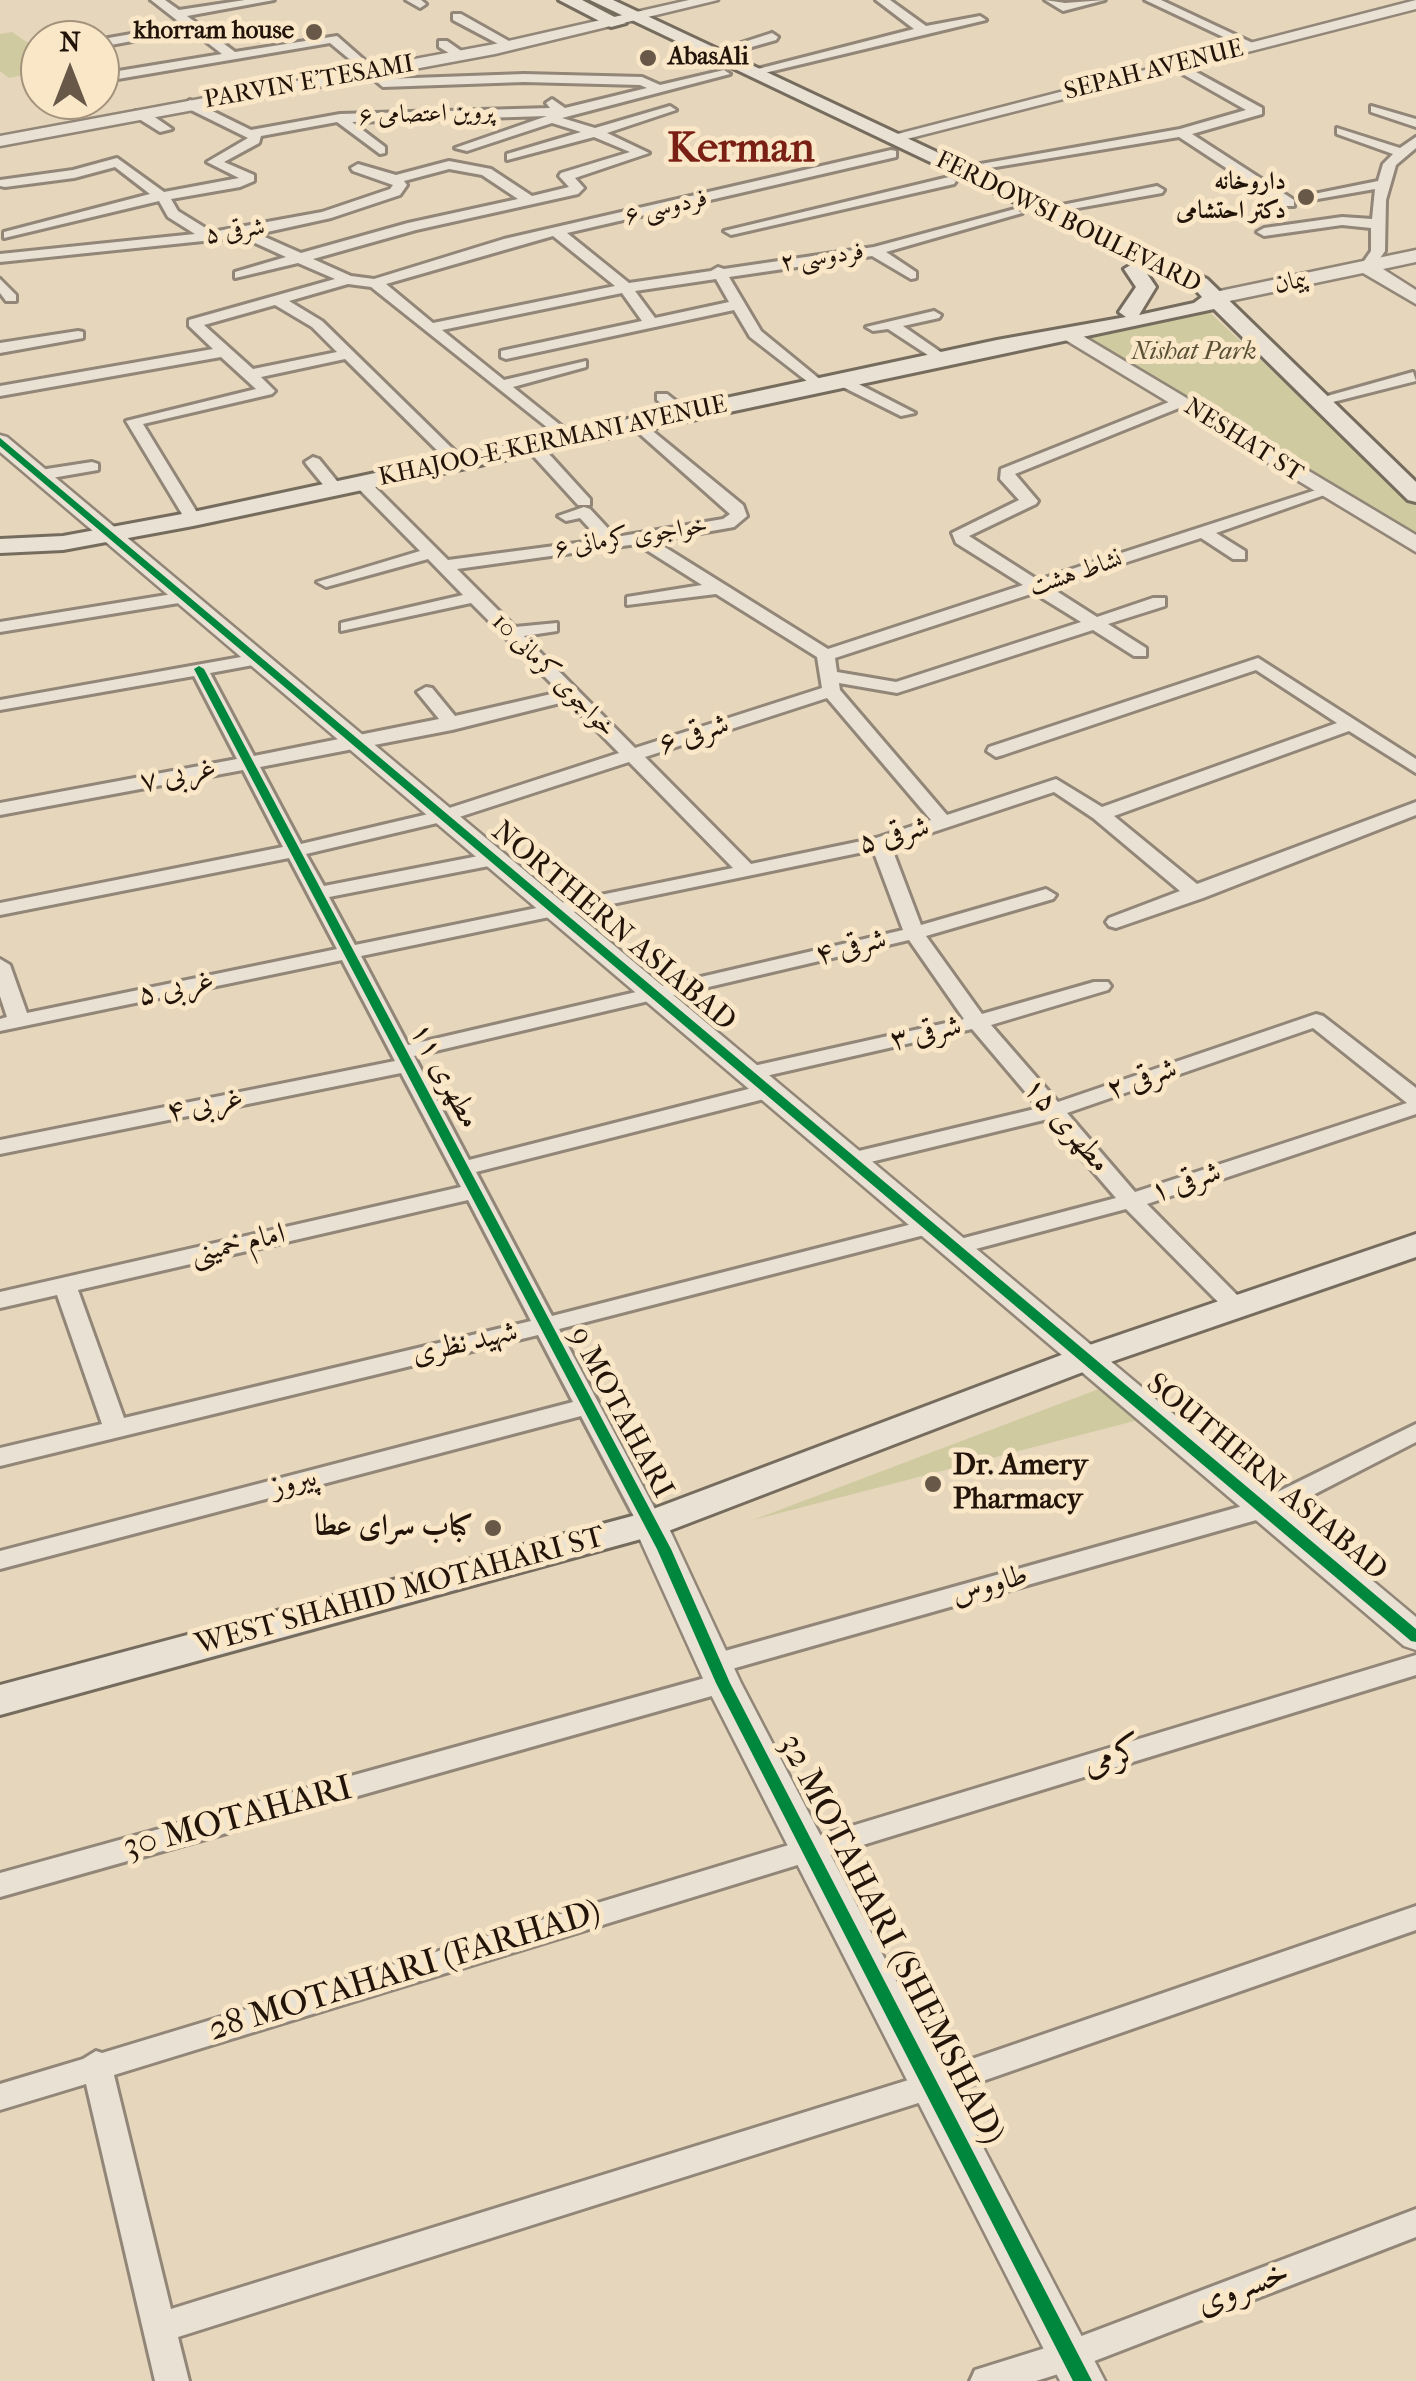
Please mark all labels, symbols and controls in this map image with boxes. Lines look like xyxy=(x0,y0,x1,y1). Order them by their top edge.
place label: khorram house xyxy=(134,17,294,47)
north arrow xyxy=(20,20,120,120)
marker: khorram house xyxy=(303,21,325,43)
text: N xyxy=(59,25,81,58)
street label: SEPAH AVENUE xyxy=(1061,34,1247,108)
place label: AbasAli xyxy=(668,43,749,73)
marker: AbasAli xyxy=(637,47,659,69)
street label: PARVIN E'TESAMI xyxy=(202,50,416,116)
street label: پروین اعتصامی ۶ xyxy=(358,98,494,132)
district label: Kerman xyxy=(667,126,815,176)
street label: FERDOWSI BOULEVARD xyxy=(930,146,1206,300)
place label: داروخانه دکتر احتشامی xyxy=(1176,168,1286,227)
street label: فردوسی ۶ xyxy=(622,184,710,232)
marker: داروخانه دکتر احتشامی xyxy=(1295,186,1317,208)
street label: شرقی ۵ xyxy=(203,212,267,252)
street label: فردوسی ۲ xyxy=(778,237,866,279)
street label: پیمان xyxy=(1272,265,1310,301)
park label: Nishat Park xyxy=(1131,338,1257,368)
street label: KHAJOO-E-KERMANI AVENUE xyxy=(376,390,730,494)
street label: NESHAT ST xyxy=(1178,393,1308,489)
street label: خواجوی کرمانی ۶ xyxy=(552,511,710,565)
street label: نشاط هشت xyxy=(1026,545,1126,603)
street label: خواجوی کرمانی 10 xyxy=(485,608,621,744)
street label: شرقی ۶ xyxy=(654,707,734,763)
street label: ۷ غربی xyxy=(137,751,219,801)
street label: شرقی ۵ xyxy=(854,809,934,863)
street label: NORTHERN ASIABAD xyxy=(484,814,742,1040)
street label: شرقی ۴ xyxy=(812,922,890,974)
street label: ۵ غربی xyxy=(135,963,217,1015)
street label: شرقی ۳ xyxy=(887,1008,965,1060)
street label: مطهری ۱۱ xyxy=(401,1017,487,1135)
street label: شرقی ۲ xyxy=(1102,1051,1182,1109)
street label: مطهری ۱۵ xyxy=(1015,1071,1117,1181)
street label: ۴ غربی xyxy=(164,1081,246,1131)
street label: شرقی ۱ xyxy=(1146,1155,1226,1211)
street label: امام خمینی xyxy=(187,1217,289,1273)
street label: شهید نظری xyxy=(409,1314,521,1374)
street label: 9 MOTAHARI xyxy=(560,1321,680,1505)
street label: SOUTHERN ASIABAD xyxy=(1138,1367,1394,1589)
place label: Dr. Amery Pharmacy xyxy=(953,1449,1088,1520)
street label: پیروز xyxy=(267,1460,321,1506)
marker: Dr. Amery Pharmacy xyxy=(922,1473,944,1495)
place label: کباب سرای عطا xyxy=(314,1510,473,1546)
marker: کباب سرای عطا xyxy=(482,1517,504,1539)
street label: WEST SHAHID MOTAHARI ST xyxy=(192,1520,608,1664)
street label: طاووس xyxy=(948,1558,1032,1614)
street label: 32 MOTAHARI (SHEMSHAD) xyxy=(768,1728,1012,2152)
street label: کرمی xyxy=(1078,1729,1148,1787)
street label: 30 MOTAHARI xyxy=(119,1768,357,1870)
street label: 28 MOTAHARI (FARHAD) xyxy=(204,1892,606,2052)
street label: خسروی xyxy=(1191,2252,1295,2326)

